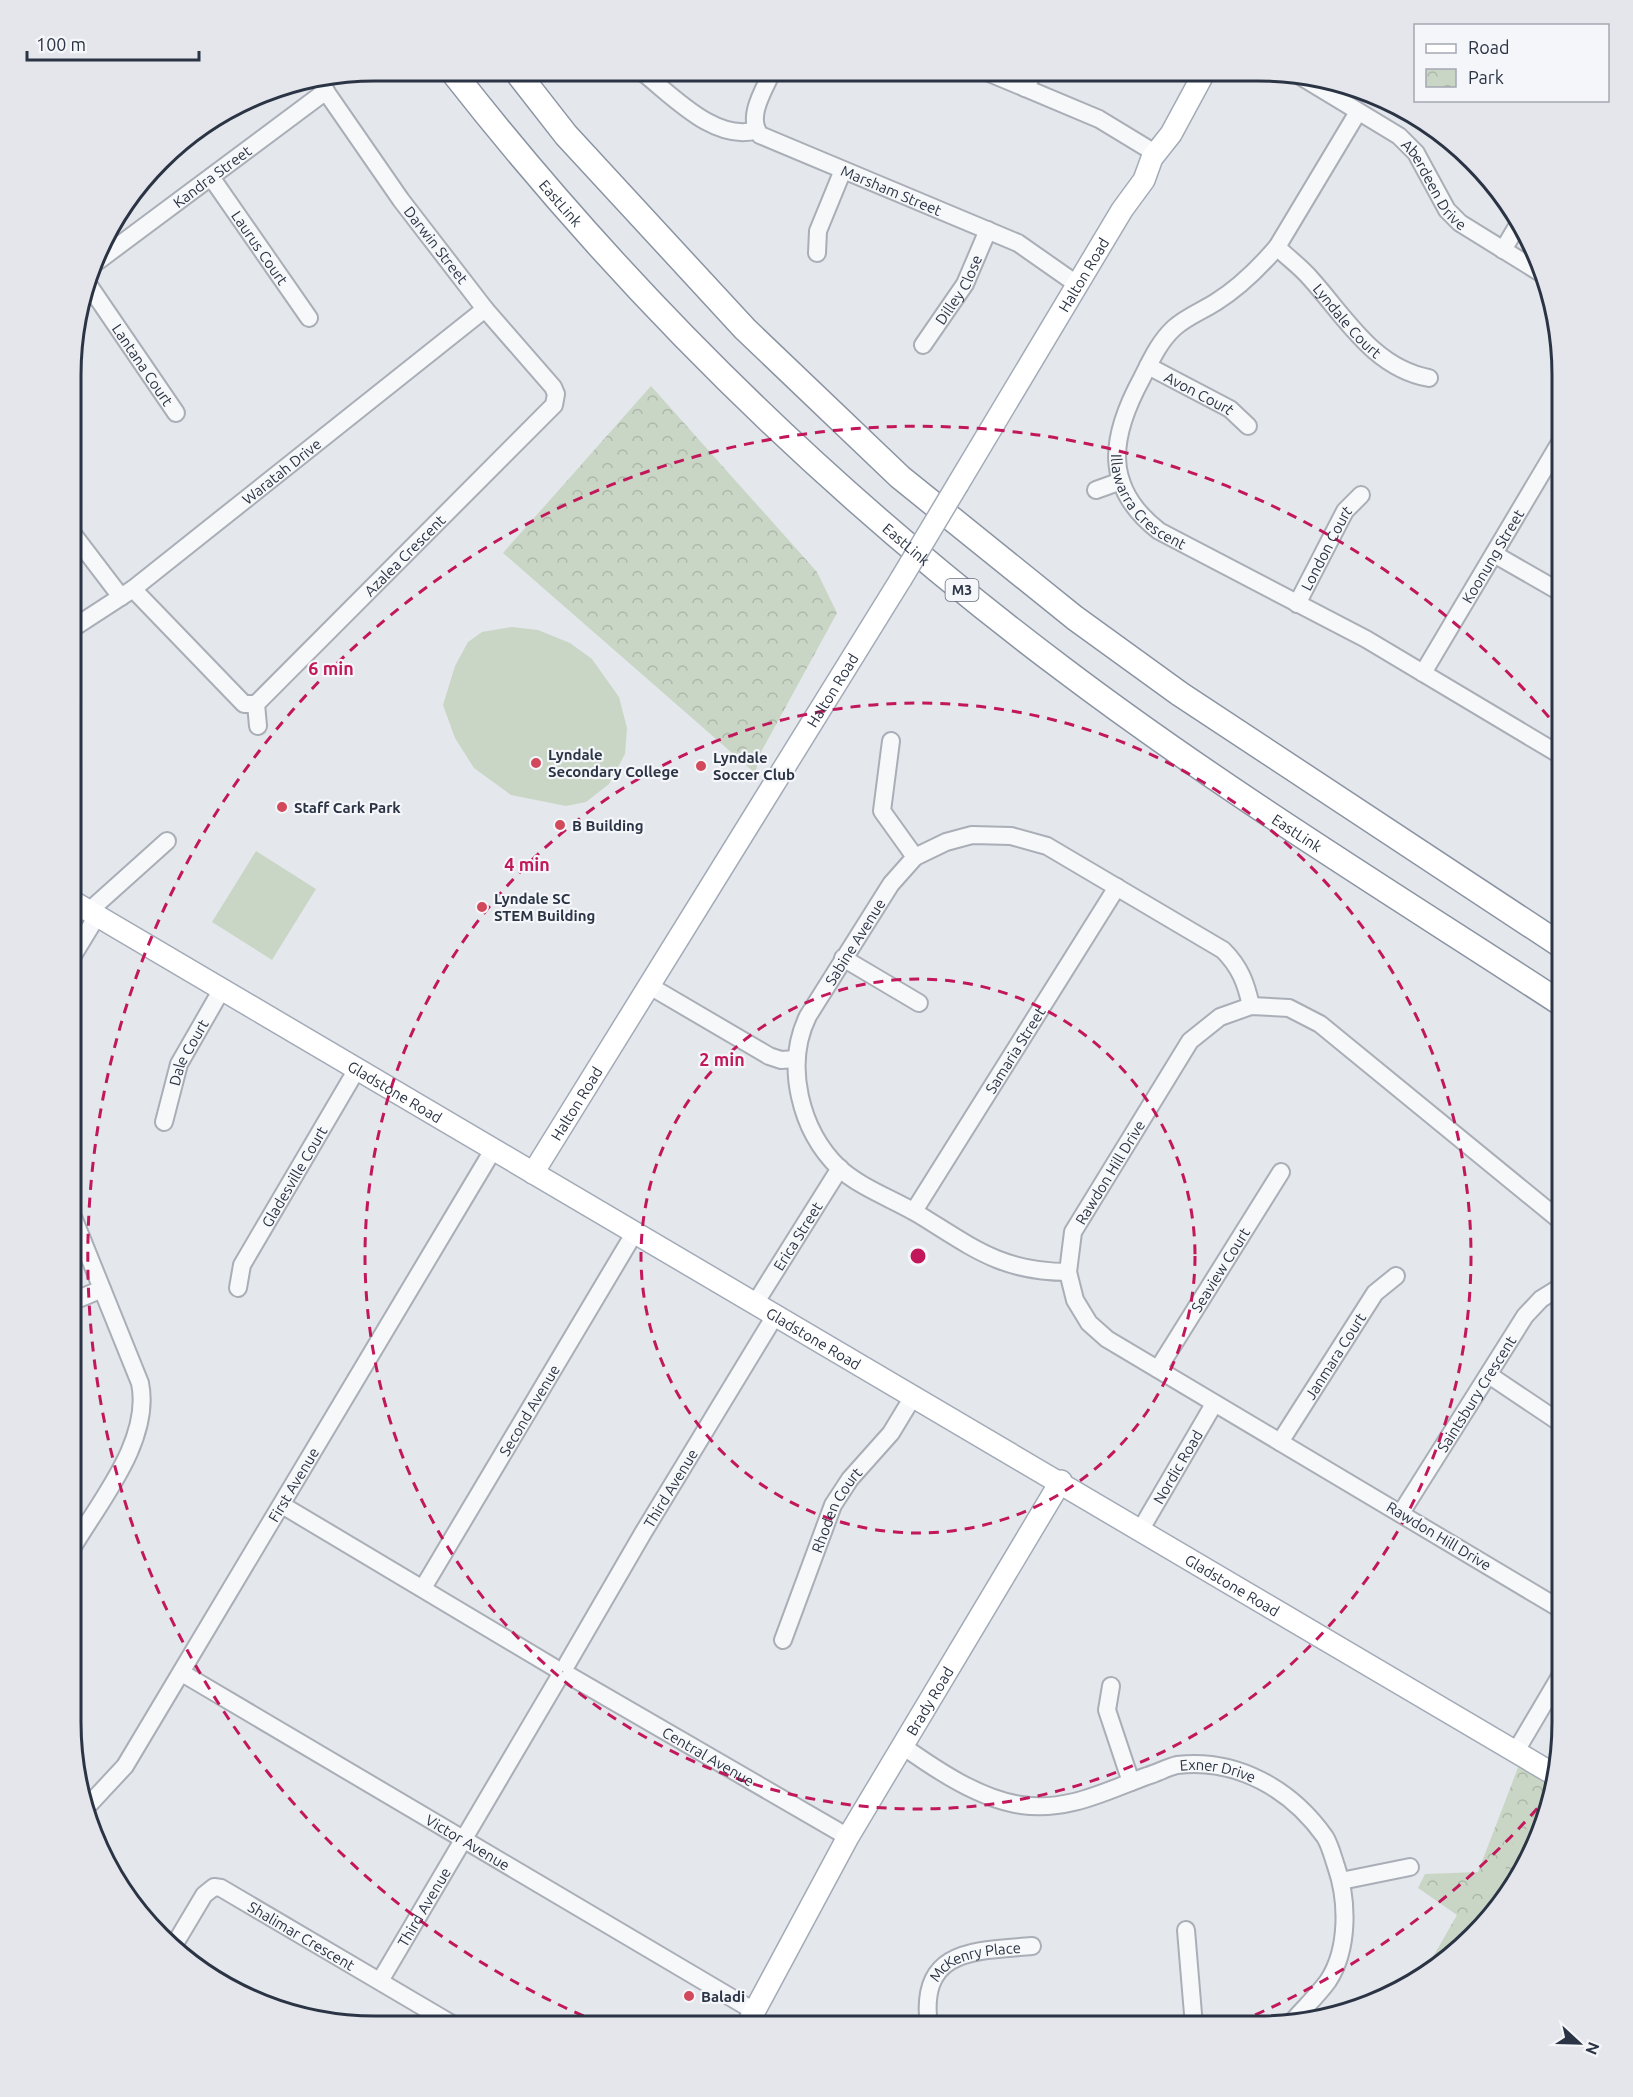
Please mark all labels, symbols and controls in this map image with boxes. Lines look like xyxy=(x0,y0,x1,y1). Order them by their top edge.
scale bar xyxy=(27,24,200,62)
legend xyxy=(1414,24,1609,102)
text: 100 m xyxy=(36,34,86,54)
text: Road xyxy=(1468,37,1510,57)
text: Park xyxy=(1468,67,1504,87)
street label: Aberdeen Drive xyxy=(1398,135,1469,233)
street label: Kandra Street xyxy=(169,141,254,211)
street label: Marsham Street xyxy=(839,161,944,219)
street label: EastLink xyxy=(536,176,586,230)
street label: Darwin Street xyxy=(401,203,472,287)
street label: Laurus Court xyxy=(228,207,292,288)
street label: Halton Road xyxy=(1055,234,1112,315)
street label: Dilley Close xyxy=(931,252,985,327)
street label: Lyndale Court xyxy=(1310,280,1385,361)
street label: Lantana Court xyxy=(109,320,177,409)
street label: Avon Court xyxy=(1162,368,1238,418)
street label: Waratah Drive xyxy=(238,435,324,508)
street label: Illawarra Crescent xyxy=(1109,454,1189,552)
street label: London Court xyxy=(1297,502,1354,593)
street label: Koonung Street xyxy=(1458,506,1527,606)
street label: Azalea Crescent xyxy=(360,511,448,599)
street label: EastLink xyxy=(880,519,934,569)
road number: M3 xyxy=(946,579,978,601)
street label: Halton Road xyxy=(803,650,861,730)
text: 6 min xyxy=(308,658,354,678)
place label: Lyndale Secondary College xyxy=(548,746,679,780)
place label: Lyndale Soccer Club xyxy=(713,749,795,783)
marker: Lyndale Secondary College xyxy=(529,756,543,770)
marker: Lyndale Soccer Club xyxy=(694,759,708,773)
place label: Staff Cark Park xyxy=(294,799,401,816)
marker: Staff Cark Park xyxy=(275,800,289,814)
street label: EastLink xyxy=(1269,810,1326,855)
place label: B Building xyxy=(572,817,644,834)
marker: B Building xyxy=(553,818,567,832)
text: 4 min xyxy=(504,854,550,874)
place label: Lyndale SC STEM Building xyxy=(494,890,595,924)
street label: Sabine Avenue xyxy=(821,895,888,988)
marker: Lyndale SC STEM Building xyxy=(475,900,489,914)
street label: Samaria Street xyxy=(981,1004,1048,1096)
street label: Dale Court xyxy=(165,1016,211,1087)
text: 2 min xyxy=(699,1049,745,1069)
street label: Gladstone Road xyxy=(345,1057,445,1126)
street label: Halton Road xyxy=(547,1063,605,1143)
street label: Rawdon Hill Drive xyxy=(1071,1117,1148,1227)
street label: Gladesville Court xyxy=(258,1123,330,1230)
street label: Erica Street xyxy=(770,1198,825,1273)
street label: Seaview Court xyxy=(1187,1224,1253,1315)
centre of rings xyxy=(908,1246,928,1266)
street label: Gladstone Road xyxy=(764,1304,864,1373)
street label: Janmara Court xyxy=(1301,1309,1369,1402)
street label: Saintsbury Crescent xyxy=(1433,1332,1519,1455)
street label: Second Avenue xyxy=(495,1361,563,1459)
street label: Nordic Road xyxy=(1149,1427,1205,1507)
street label: First Avenue xyxy=(264,1444,322,1525)
street label: Third Avenue xyxy=(640,1446,701,1531)
street label: Rhoden Court xyxy=(808,1464,865,1555)
street label: Rawdon Hill Drive xyxy=(1384,1498,1494,1574)
street label: Gladstone Road xyxy=(1182,1551,1283,1619)
street label: Brady Road xyxy=(902,1664,956,1738)
street label: Central Avenue xyxy=(660,1723,757,1789)
street label: Exner Drive xyxy=(1179,1755,1259,1785)
street label: Victor Avenue xyxy=(423,1810,513,1873)
street label: Third Avenue xyxy=(394,1864,454,1950)
street label: Shalimar Crescent xyxy=(245,1897,358,1974)
street label: McKenry Place xyxy=(926,1938,1021,1984)
place label: Baladi xyxy=(701,1988,745,2005)
marker: Baladi xyxy=(682,1989,696,2003)
north arrow xyxy=(1549,2013,1609,2073)
text: N xyxy=(1582,2040,1603,2058)

